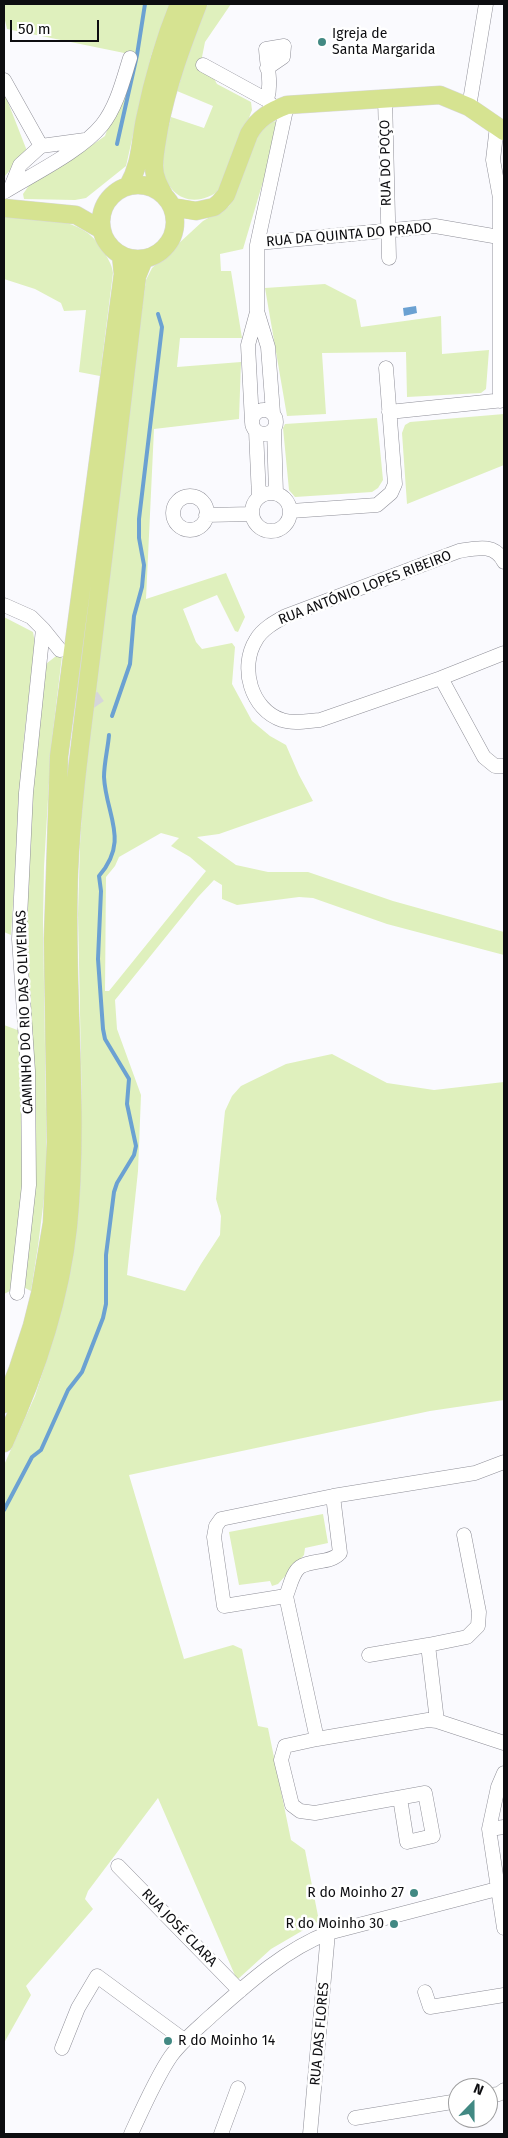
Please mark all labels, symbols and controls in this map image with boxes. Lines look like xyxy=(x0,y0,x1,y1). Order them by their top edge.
scale bar xyxy=(12,10,101,42)
text: 50 m xyxy=(18,20,51,38)
place label: Igreja de Santa Margarida xyxy=(332,26,435,58)
marker: Igreja de Santa Margarida xyxy=(316,36,328,48)
street label: RUA DO POÇO xyxy=(377,120,395,206)
street label: RUA DA QUINTA DO PRADO xyxy=(265,219,433,251)
street label: RUA ANTÓNIO LOPES RIBEIRO xyxy=(276,547,454,629)
street label: CAMINHO DO RIO DAS OLIVEIRAS xyxy=(13,910,37,1114)
place label: R do Moinho 27 xyxy=(307,1885,404,1901)
street label: RUA JOSÉ CLARA xyxy=(138,1886,220,1970)
marker: R do Moinho 27 xyxy=(408,1887,420,1899)
place label: R do Moinho 30 xyxy=(285,1916,384,1932)
marker: R do Moinho 30 xyxy=(388,1918,400,1930)
street label: RUA DAS FLORES xyxy=(307,1982,333,2086)
place label: R do Moinho 14 xyxy=(178,2033,275,2049)
marker: R do Moinho 14 xyxy=(162,2035,174,2047)
north arrow xyxy=(448,2078,498,2128)
text: N xyxy=(471,2080,486,2099)

